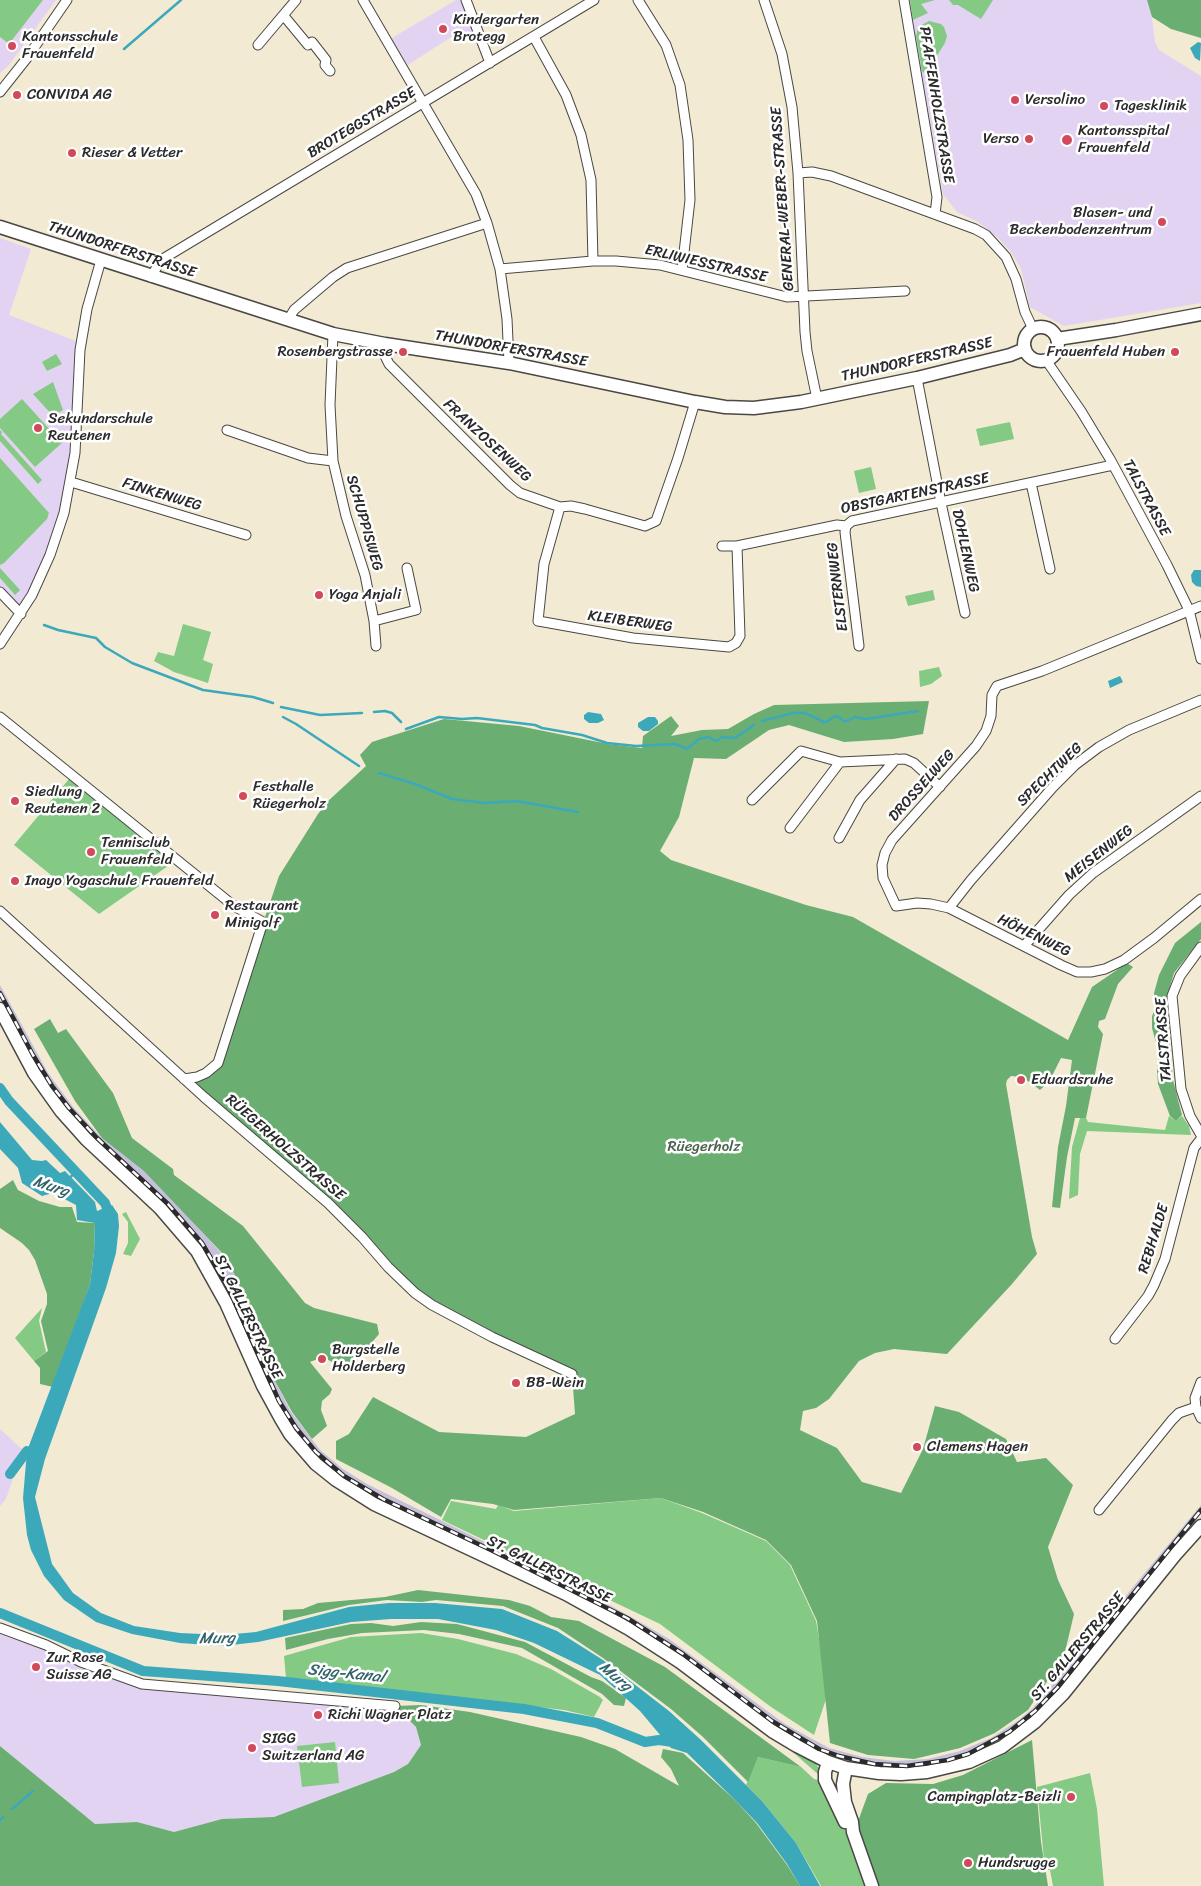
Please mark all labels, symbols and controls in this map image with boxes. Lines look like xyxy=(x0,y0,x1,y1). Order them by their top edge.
place label: Kindergarten Brotegg xyxy=(453,11,539,46)
marker: Kindergarten Brotegg xyxy=(437,23,449,35)
street label: PFAFFENHOLZSTRASSE xyxy=(915,25,957,185)
place label: Kantonsschule Frauenfeld xyxy=(22,28,118,63)
marker: Kantonsschule Frauenfeld xyxy=(6,40,18,52)
street label: BROTEGGSTRASSE xyxy=(304,83,420,163)
place label: CONVIDA AG xyxy=(27,86,112,104)
marker: CONVIDA AG xyxy=(11,89,23,101)
place label: Versolino xyxy=(1025,91,1085,109)
marker: Versolino xyxy=(1009,94,1021,106)
place label: Tagesklinik xyxy=(1114,97,1187,115)
marker: Tagesklinik xyxy=(1098,100,1110,112)
street label: GENERAL-WEBER-STRASSE xyxy=(768,106,798,292)
place label: Kantonsspital Frauenfeld xyxy=(1078,122,1169,157)
place label: Verso xyxy=(983,130,1019,148)
marker: Verso xyxy=(1023,133,1035,145)
marker: Kantonsspital Frauenfeld xyxy=(1060,133,1074,147)
place label: Rieser & Vetter xyxy=(82,144,182,162)
marker: Rieser & Vetter xyxy=(66,147,78,159)
place label: Blasen- und Beckenbodenzentrum xyxy=(1009,204,1152,239)
marker: Blasen- und Beckenbodenzentrum xyxy=(1156,216,1168,228)
street label: THUNDORFERSTRASSE xyxy=(46,218,198,282)
street label: ERLIWIESSTRASSE xyxy=(643,241,769,287)
street label: THUNDORFERSTRASSE xyxy=(433,327,589,371)
street label: THUNDORFERSTRASSE xyxy=(840,334,994,386)
place label: Rosenbergstrasse xyxy=(277,343,393,361)
place label: Frauenfeld Huben xyxy=(1047,343,1165,361)
marker: Rosenbergstrasse xyxy=(397,346,409,358)
marker: Frauenfeld Huben xyxy=(1169,346,1181,358)
street label: FRANZOSENWEG xyxy=(439,396,535,486)
place label: Sekundarschule Reutenen xyxy=(48,410,153,445)
marker: Sekundarschule Reutenen xyxy=(32,422,44,434)
street label: TALSTRASSE xyxy=(1118,457,1174,539)
street label: OBSTGARTENSTRASSE xyxy=(839,469,991,519)
street label: SCHUPPISWEG xyxy=(342,473,386,573)
street label: FINKENWEG xyxy=(120,474,204,516)
street label: DOHLENWEG xyxy=(947,508,983,594)
street label: ELSTERNWEG xyxy=(824,541,852,633)
place label: Yoga Anjali xyxy=(329,586,401,604)
marker: Yoga Anjali xyxy=(313,589,325,601)
street label: KLEIBERWEG xyxy=(586,607,674,637)
street label: SPECHTWEG xyxy=(1014,739,1086,811)
street label: DROSSELWEG xyxy=(885,746,959,826)
place label: Festhalle Rüegerholz xyxy=(253,778,326,813)
place label: Siedlung Reutenen 2 xyxy=(25,783,100,818)
marker: Festhalle Rüegerholz xyxy=(237,790,249,802)
marker: Siedlung Reutenen 2 xyxy=(9,795,21,807)
street label: MEISENWEG xyxy=(1061,821,1137,887)
place label: Tennisclub Frauenfeld xyxy=(101,834,173,869)
marker: Tennisclub Frauenfeld xyxy=(85,846,97,858)
place label: Inayo Yogaschule Frauenfeld xyxy=(25,872,213,890)
marker: Inayo Yogaschule Frauenfeld xyxy=(9,875,21,887)
place label: Restaurant Minigolf xyxy=(225,897,299,932)
marker: Restaurant Minigolf xyxy=(209,909,221,921)
street label: HÖHENWEG xyxy=(995,911,1073,961)
street label: TALSTRASSE xyxy=(1152,997,1176,1083)
place label: Eduardsruhe xyxy=(1031,1071,1114,1089)
marker: Eduardsruhe xyxy=(1015,1074,1027,1086)
street label: RÜEGERHOLZSTRASSE xyxy=(222,1091,348,1205)
park label: Rüegerholz xyxy=(668,1138,740,1156)
water label: Murg xyxy=(31,1172,71,1202)
street label: REBHALDE xyxy=(1135,1202,1173,1276)
street label: ST. GALLERSTRASSE xyxy=(210,1252,286,1382)
place label: Burgstelle Holderberg xyxy=(332,1341,405,1376)
marker: Burgstelle Holderberg xyxy=(316,1353,328,1365)
place label: BB-Wein xyxy=(526,1374,584,1392)
marker: BB-Wein xyxy=(510,1377,522,1389)
place label: Clemens Hagen xyxy=(927,1438,1028,1456)
marker: Clemens Hagen xyxy=(911,1441,923,1453)
street label: ST. GALLERSTRASSE xyxy=(484,1532,614,1608)
street label: ST. GALLERSTRASSE xyxy=(1027,1589,1129,1705)
water label: Murg xyxy=(199,1629,235,1649)
place label: Zur Rose Suisse AG xyxy=(46,1649,112,1684)
water label: Murg xyxy=(595,1658,635,1696)
water label: Sigg-Kanal xyxy=(307,1660,385,1688)
marker: Zur Rose Suisse AG xyxy=(30,1661,42,1673)
place label: Richi Wagner Platz xyxy=(328,1706,452,1724)
marker: Richi Wagner Platz xyxy=(312,1709,324,1721)
place label: SIGG Switzerland AG xyxy=(262,1730,364,1765)
marker: SIGG Switzerland AG xyxy=(246,1742,258,1754)
place label: Campingplatz-Beizli xyxy=(928,1788,1061,1806)
marker: Campingplatz-Beizli xyxy=(1065,1791,1077,1803)
place label: Hundsrugge xyxy=(978,1854,1055,1872)
marker: Hundsrugge xyxy=(962,1857,974,1869)

